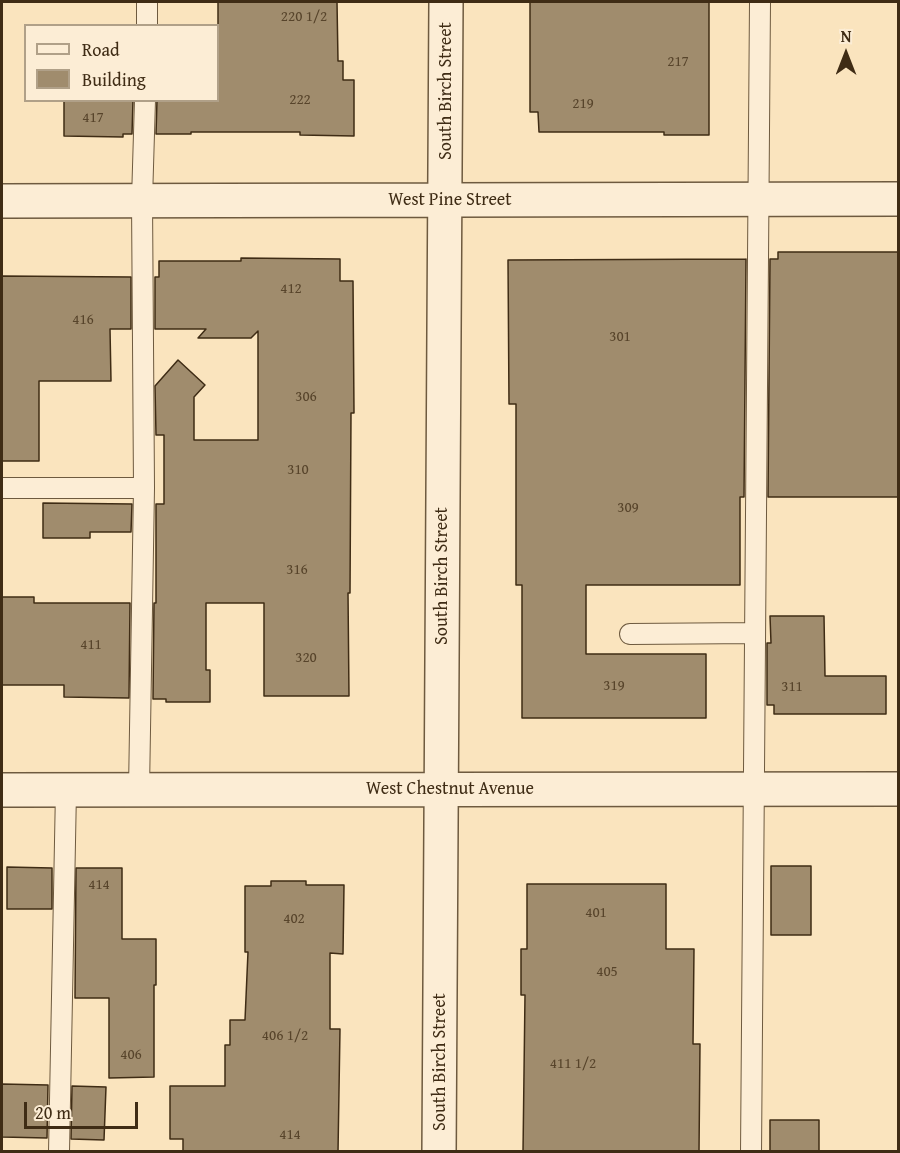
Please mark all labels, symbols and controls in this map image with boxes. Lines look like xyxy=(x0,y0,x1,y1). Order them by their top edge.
house number: 220 1/2 xyxy=(281,8,327,26)
street label: South Birch Street xyxy=(435,22,457,160)
legend xyxy=(24,24,219,102)
north arrow xyxy=(816,24,876,84)
text: N xyxy=(841,24,851,48)
text: Road xyxy=(82,36,120,63)
house number: 217 xyxy=(667,53,689,71)
text: Building xyxy=(82,66,146,93)
house number: 222 xyxy=(289,91,311,109)
house number: 219 xyxy=(572,95,594,113)
house number: 417 xyxy=(82,109,104,127)
street label: West Pine Street xyxy=(388,189,512,211)
house number: 412 xyxy=(280,280,302,298)
house number: 416 xyxy=(72,311,94,329)
house number: 301 xyxy=(609,328,631,346)
house number: 306 xyxy=(295,388,317,406)
house number: 310 xyxy=(287,461,309,479)
house number: 309 xyxy=(617,499,639,517)
street label: South Birch Street xyxy=(431,507,453,645)
house number: 316 xyxy=(286,561,308,579)
house number: 411 xyxy=(80,636,102,654)
house number: 320 xyxy=(295,649,317,667)
house number: 319 xyxy=(603,677,625,695)
house number: 311 xyxy=(781,678,803,696)
street label: West Chestnut Avenue xyxy=(366,778,534,800)
house number: 414 xyxy=(88,876,110,894)
house number: 401 xyxy=(585,904,607,922)
house number: 402 xyxy=(283,910,305,928)
house number: 405 xyxy=(596,963,618,981)
street label: South Birch Street xyxy=(429,993,451,1131)
house number: 406 1/2 xyxy=(262,1027,308,1045)
house number: 406 xyxy=(120,1046,142,1064)
house number: 411 1/2 xyxy=(550,1055,596,1073)
scale bar xyxy=(27,1090,141,1128)
text: 20 m xyxy=(35,1099,71,1126)
house number: 414 xyxy=(279,1126,301,1144)

